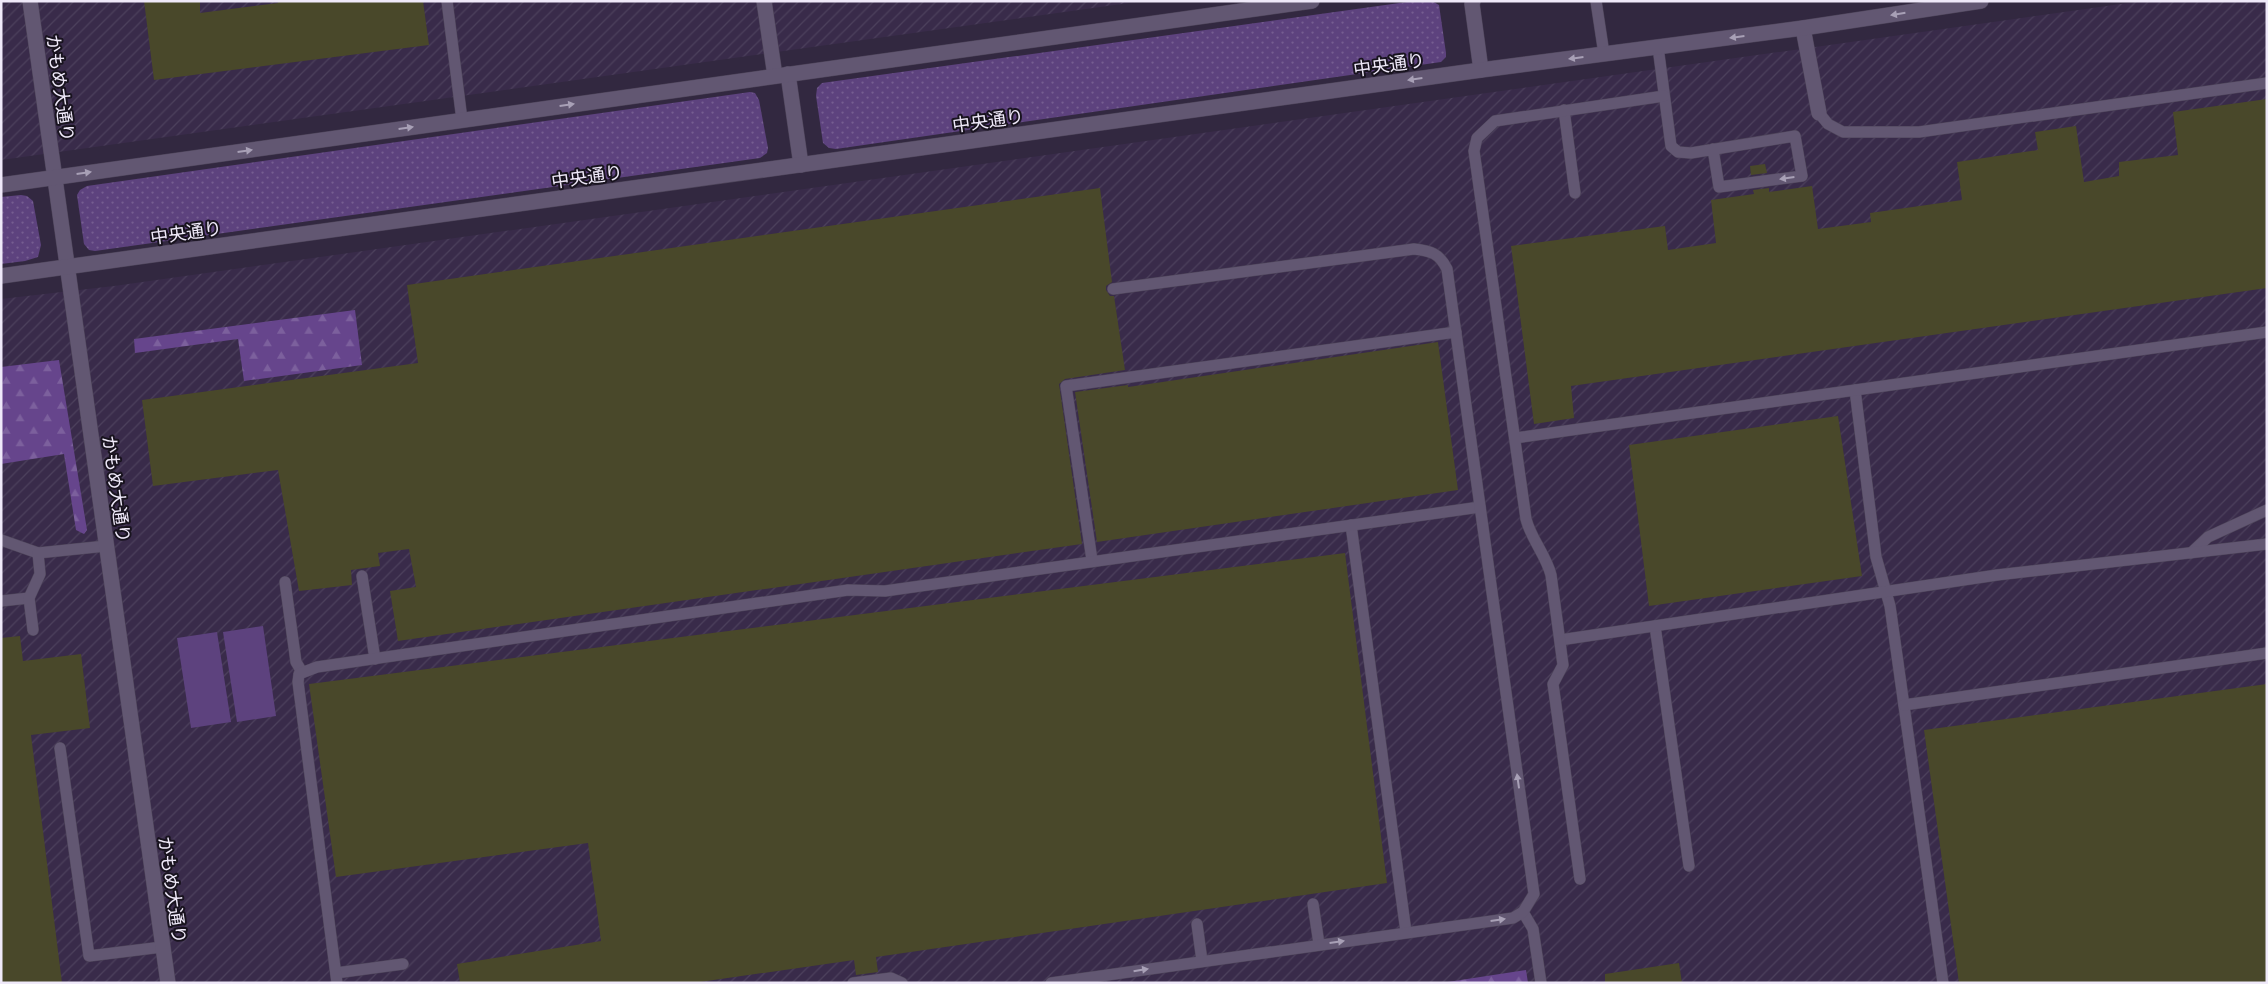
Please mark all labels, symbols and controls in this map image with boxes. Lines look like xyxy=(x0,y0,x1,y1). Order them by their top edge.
one-way arrow xyxy=(1889,10,1905,18)
street label: かもめ大通り xyxy=(43,33,79,143)
one-way arrow xyxy=(1728,33,1744,41)
street label: 中央通り xyxy=(1352,48,1426,80)
one-way arrow xyxy=(1567,54,1583,62)
one-way arrow xyxy=(1406,76,1422,84)
one-way arrow xyxy=(559,101,575,109)
street label: 中央通り xyxy=(951,104,1025,136)
one-way arrow xyxy=(398,124,414,132)
one-way arrow xyxy=(237,146,253,154)
street label: 中央通り xyxy=(550,160,624,192)
one-way arrow xyxy=(77,169,93,177)
one-way arrow xyxy=(1779,174,1795,182)
street label: 中央通り xyxy=(149,216,223,248)
street label: かもめ大通り xyxy=(99,434,135,544)
one-way arrow xyxy=(1514,772,1522,788)
street label: かもめ大通り xyxy=(155,835,191,945)
one-way arrow xyxy=(1490,916,1506,924)
one-way arrow xyxy=(1329,937,1345,945)
one-way arrow xyxy=(1134,966,1150,974)

